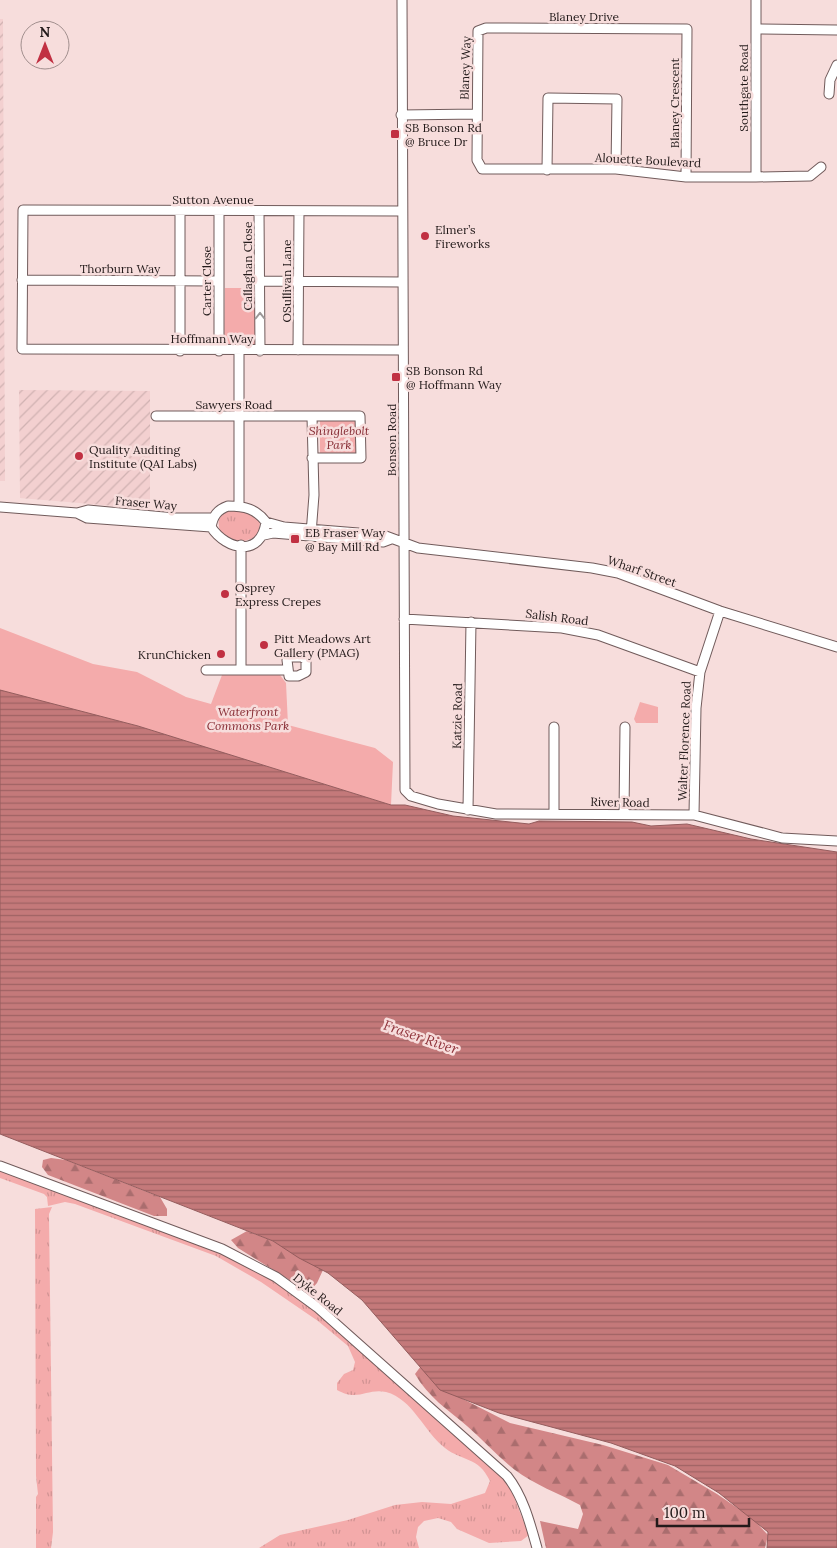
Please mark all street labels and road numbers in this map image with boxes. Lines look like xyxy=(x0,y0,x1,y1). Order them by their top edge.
street label: Blaney Drive xyxy=(549,9,620,24)
street label: Blaney Way xyxy=(456,35,474,100)
street label: Southgate Road xyxy=(736,44,751,132)
street label: Blaney Crescent xyxy=(667,58,682,148)
street label: Alouette Boulevard xyxy=(594,150,701,170)
street label: Sutton Avenue xyxy=(172,192,254,207)
street label: Callaghan Close xyxy=(240,221,255,310)
street label: OSullivan Lane xyxy=(279,239,294,323)
street label: Carter Close xyxy=(199,245,214,316)
street label: Thorburn Way xyxy=(80,261,161,276)
street label: Hoffmann Way xyxy=(171,331,254,346)
street label: Sawyers Road xyxy=(196,397,272,412)
street label: Bonson Road xyxy=(384,404,399,476)
street label: Fraser Way xyxy=(114,493,178,513)
street label: Wharf Street xyxy=(606,552,679,590)
street label: Salish Road xyxy=(525,606,589,628)
street label: Walter Florence Road xyxy=(674,681,694,801)
street label: Katzie Road xyxy=(449,683,465,749)
street label: River Road xyxy=(590,794,650,810)
street label: Dyke Road xyxy=(290,1270,346,1318)

